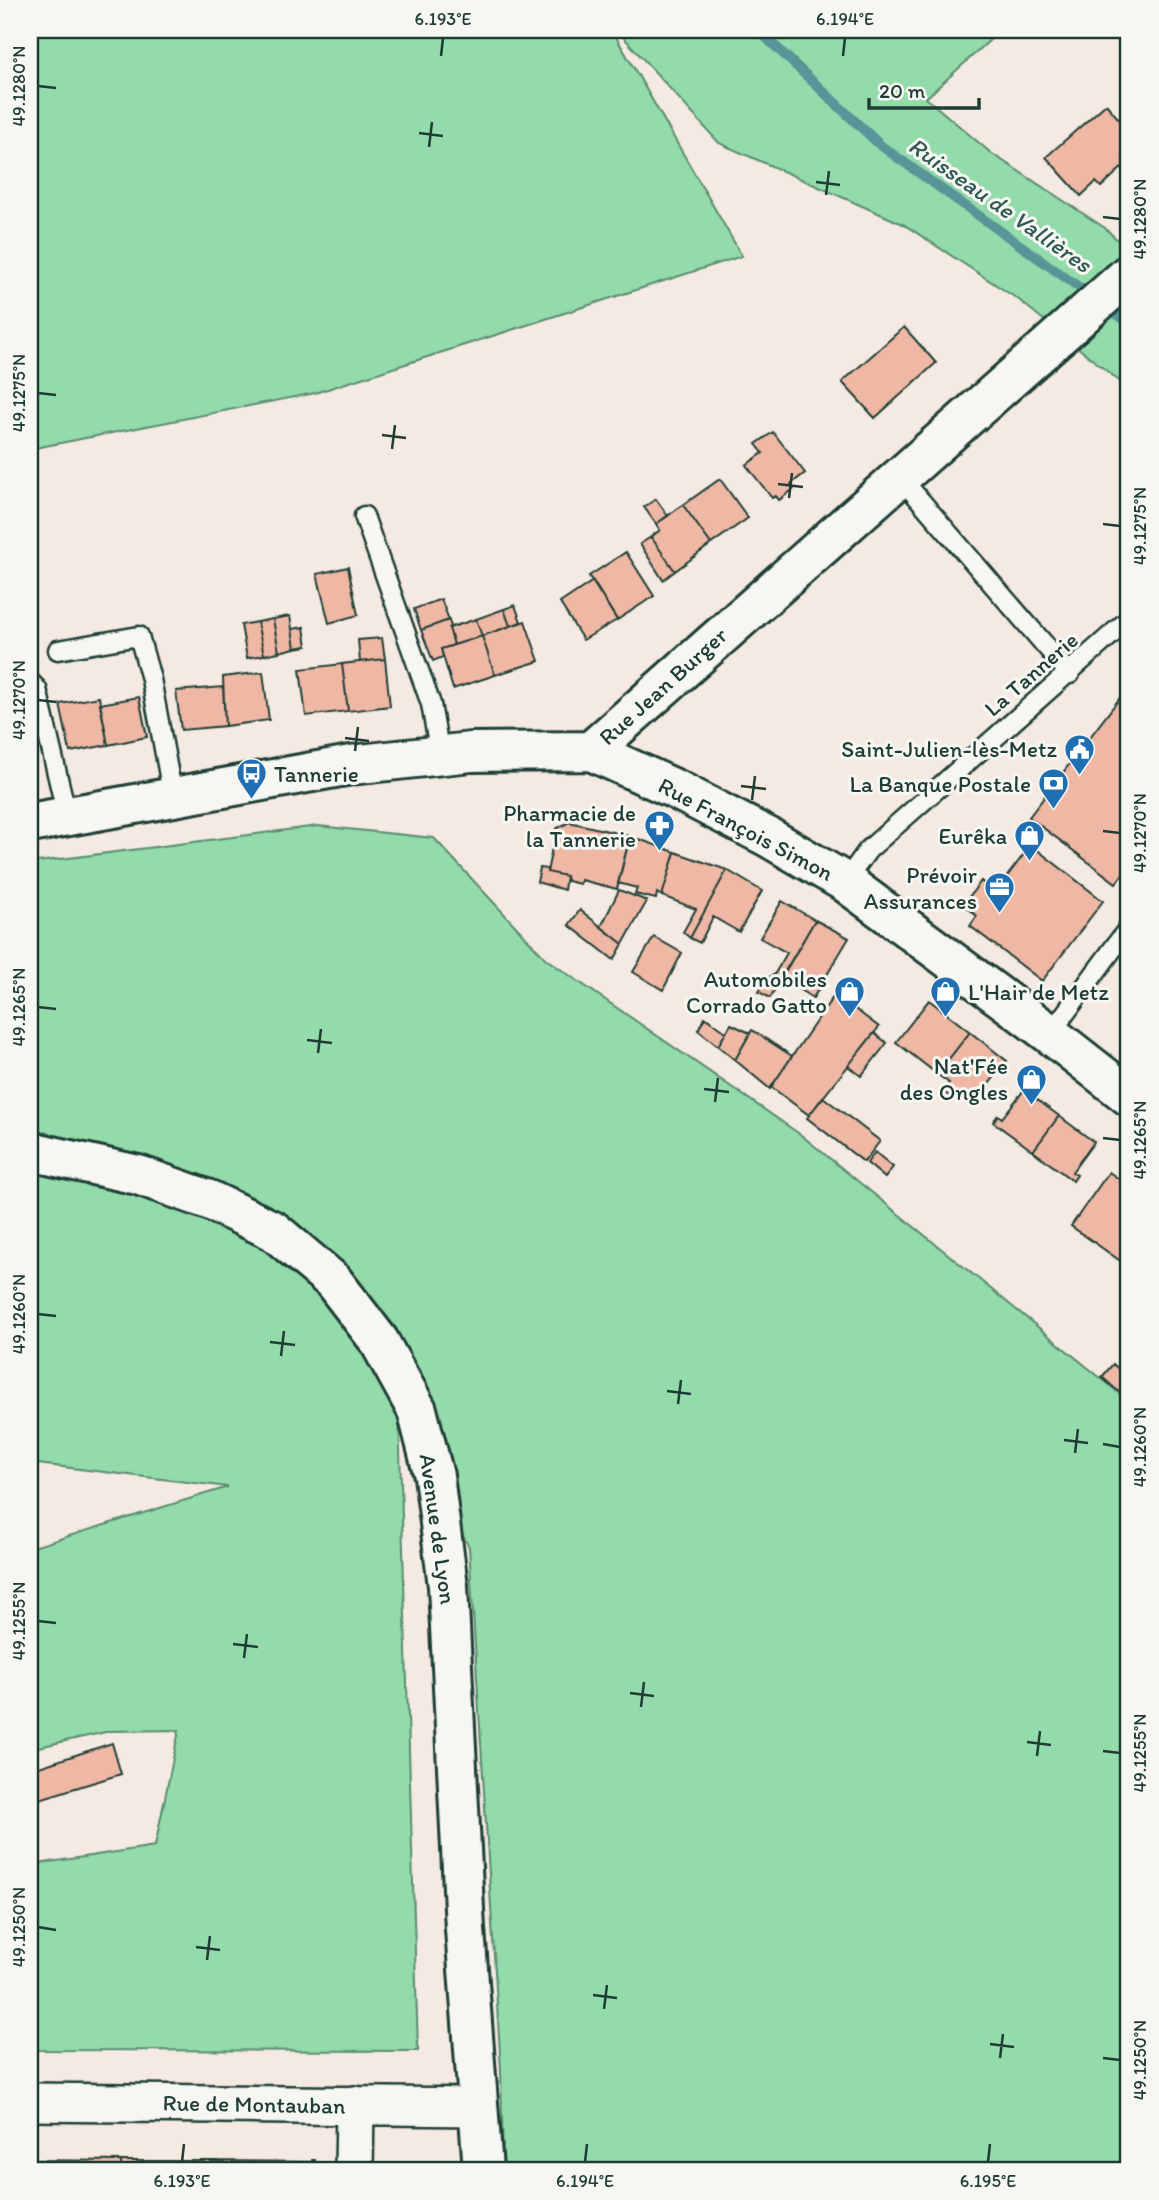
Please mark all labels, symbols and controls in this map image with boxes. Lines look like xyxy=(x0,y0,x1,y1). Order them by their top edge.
text: 6.193°E xyxy=(415,8,471,30)
text: 6.194°E xyxy=(816,8,874,30)
text: 49.1280°N xyxy=(8,46,30,126)
scale bar xyxy=(869,66,979,110)
text: 20 m xyxy=(879,78,926,103)
water label: Ruisseau de Vallières xyxy=(903,131,1098,279)
text: 49.1280°N xyxy=(1129,179,1151,259)
text: 49.1275°N xyxy=(8,354,30,432)
text: 49.1275°N xyxy=(1129,487,1151,565)
street label: Rue Jean Burger xyxy=(593,621,733,751)
street label: La Tannerie xyxy=(978,626,1084,722)
text: 49.1270°N xyxy=(8,660,30,740)
public building icon: Saint-Julien-lès-Metz xyxy=(1063,732,1097,776)
place label: Saint-Julien-lès-Metz xyxy=(841,735,1058,763)
bus stop icon: Tannerie xyxy=(234,757,268,801)
place label: Tannerie xyxy=(274,760,359,788)
bank icon: La Banque Postale xyxy=(1037,767,1071,811)
place label: La Banque Postale xyxy=(849,770,1031,798)
street label: Rue François Simon xyxy=(654,771,838,887)
text: 49.1270°N xyxy=(1129,793,1151,873)
place label: Pharmacie de la Tannerie xyxy=(503,799,636,853)
pharmacy icon: Pharmacie de la Tannerie xyxy=(642,809,676,853)
shop icon: Eurêka xyxy=(1013,819,1047,863)
place label: Eurêka xyxy=(939,822,1007,850)
place label: Prévoir Assurances xyxy=(864,861,977,915)
office icon: Prévoir Assurances xyxy=(983,871,1017,915)
place label: Automobiles Corrado Gatto xyxy=(686,965,827,1019)
text: 49.1265°N xyxy=(8,968,30,1046)
shop icon: Automobiles Corrado Gatto xyxy=(833,975,867,1019)
shop icon: L'Hair de Metz xyxy=(928,975,962,1019)
place label: L'Hair de Metz xyxy=(968,978,1109,1006)
place label: Nat'Fée des Ongles xyxy=(900,1052,1008,1106)
shop icon: Nat'Fée des Ongles xyxy=(1014,1062,1048,1106)
text: 49.1265°N xyxy=(1129,1101,1151,1179)
text: 49.1260°N xyxy=(8,1274,30,1354)
text: 49.1260°N xyxy=(1129,1407,1151,1487)
street label: Avenue de Lyon xyxy=(414,1452,462,1606)
text: 49.1255°N xyxy=(8,1582,30,1660)
text: 49.1255°N xyxy=(1129,1714,1151,1792)
text: 49.1250°N xyxy=(8,1887,30,1967)
text: 49.1250°N xyxy=(1129,2020,1151,2100)
street label: Rue de Montauban xyxy=(162,2088,346,2120)
text: 6.193°E xyxy=(154,2170,210,2192)
text: 6.194°E xyxy=(556,2170,614,2192)
text: 6.195°E xyxy=(960,2170,1016,2192)

